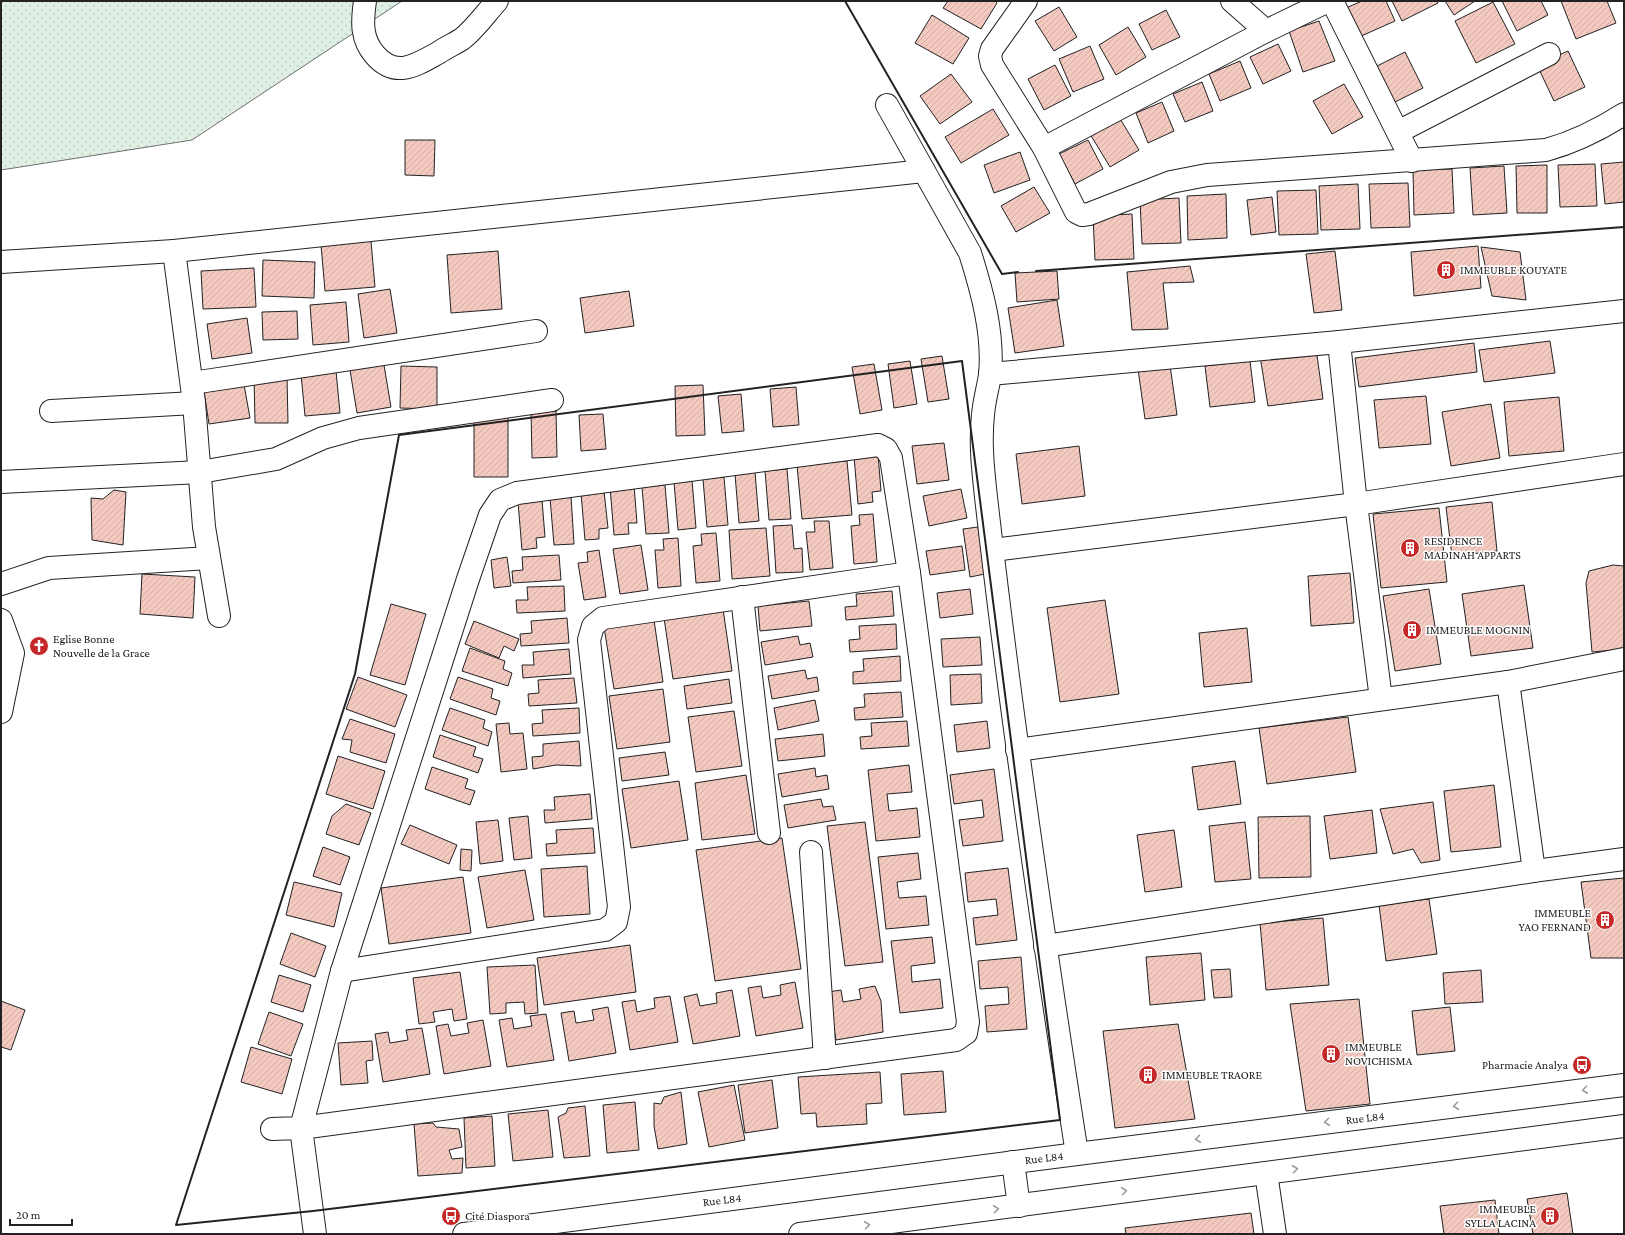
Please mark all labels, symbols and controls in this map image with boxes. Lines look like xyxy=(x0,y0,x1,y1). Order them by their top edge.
building icon: IMMEUBLE KOUYATE xyxy=(1435,259,1457,281)
place label: IMMEUBLE KOUYATE xyxy=(1460,263,1567,277)
place label: RESIDENCE MADINAH APPARTS xyxy=(1424,534,1521,562)
building icon: RESIDENCE MADINAH APPARTS xyxy=(1399,537,1421,559)
building icon: IMMEUBLE MOGNIN xyxy=(1401,619,1423,641)
place label: IMMEUBLE MOGNIN xyxy=(1426,623,1530,637)
place label: Eglise Bonne Nouvelle de la Grace xyxy=(53,632,150,660)
church icon: Eglise Bonne Nouvelle de la Grace xyxy=(28,635,50,657)
place label: IMMEUBLE YAO FERNAND xyxy=(1518,906,1591,934)
building icon: IMMEUBLE YAO FERNAND xyxy=(1594,909,1616,931)
place label: IMMEUBLE NOVICHISMA xyxy=(1345,1040,1412,1068)
building icon: IMMEUBLE NOVICHISMA xyxy=(1320,1043,1342,1065)
bus stop icon: Pharmacie Analya xyxy=(1571,1054,1593,1076)
place label: Pharmacie Analya xyxy=(1482,1058,1568,1072)
building icon: IMMEUBLE TRAORE xyxy=(1137,1064,1159,1086)
place label: IMMEUBLE TRAORE xyxy=(1162,1068,1262,1082)
one-way arrow xyxy=(1582,1085,1588,1094)
one-way arrow xyxy=(1453,1101,1459,1110)
street label: Rue L84 xyxy=(1345,1109,1385,1127)
one-way arrow xyxy=(1324,1118,1330,1127)
one-way arrow xyxy=(1195,1134,1201,1143)
street label: Rue L84 xyxy=(1024,1149,1064,1167)
one-way arrow xyxy=(1292,1165,1298,1174)
one-way arrow xyxy=(1121,1187,1127,1196)
street label: Rue L84 xyxy=(702,1191,742,1209)
scale bar xyxy=(10,1201,72,1227)
place label: IMMEUBLE SYLLA LACINA xyxy=(1465,1202,1536,1230)
one-way arrow xyxy=(993,1204,999,1213)
bus stop icon: Cité Diaspora xyxy=(440,1205,462,1227)
building icon: IMMEUBLE SYLLA LACINA xyxy=(1539,1205,1561,1227)
text: 20 m xyxy=(16,1208,41,1222)
place label: Cité Diaspora xyxy=(465,1209,530,1223)
one-way arrow xyxy=(864,1221,870,1230)

